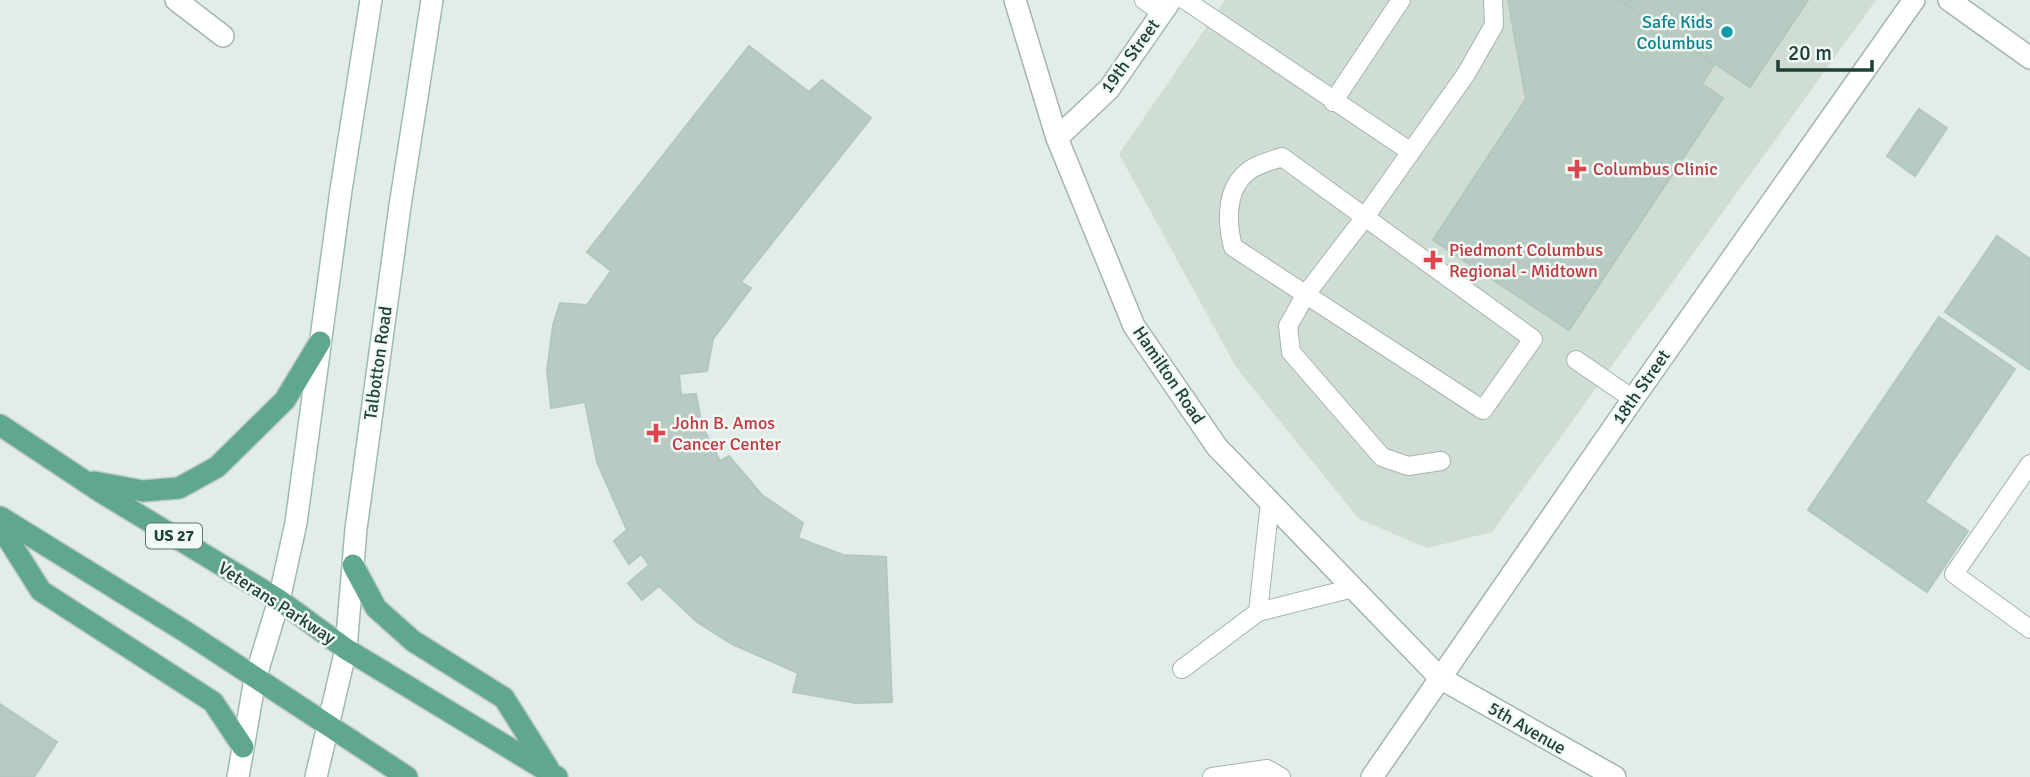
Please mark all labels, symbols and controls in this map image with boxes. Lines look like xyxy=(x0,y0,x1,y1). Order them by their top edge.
place label: Safe Kids Columbus xyxy=(1636,11,1713,54)
street label: 19th Street xyxy=(1096,15,1164,97)
marker: Safe Kids Columbus xyxy=(1719,24,1735,40)
scale bar xyxy=(1778,28,1872,72)
text: 20 m xyxy=(1788,40,1832,66)
place label: Columbus Clinic xyxy=(1593,158,1718,180)
marker: Columbus Clinic xyxy=(1567,159,1587,179)
place label: Piedmont Columbus Regional - Midtown xyxy=(1449,239,1603,282)
marker: Piedmont Columbus Regional - Midtown xyxy=(1423,250,1443,270)
street label: Talbotton Road xyxy=(359,305,397,421)
street label: Hamilton Road xyxy=(1128,322,1210,428)
street label: 18th Street xyxy=(1607,345,1675,429)
place label: John B. Amos Cancer Center xyxy=(672,412,781,455)
marker: John B. Amos Cancer Center xyxy=(646,423,666,443)
road number: US 27 xyxy=(146,524,202,548)
street label: Veterans Parkway xyxy=(214,557,340,649)
street label: 5th Avenue xyxy=(1484,697,1570,759)

